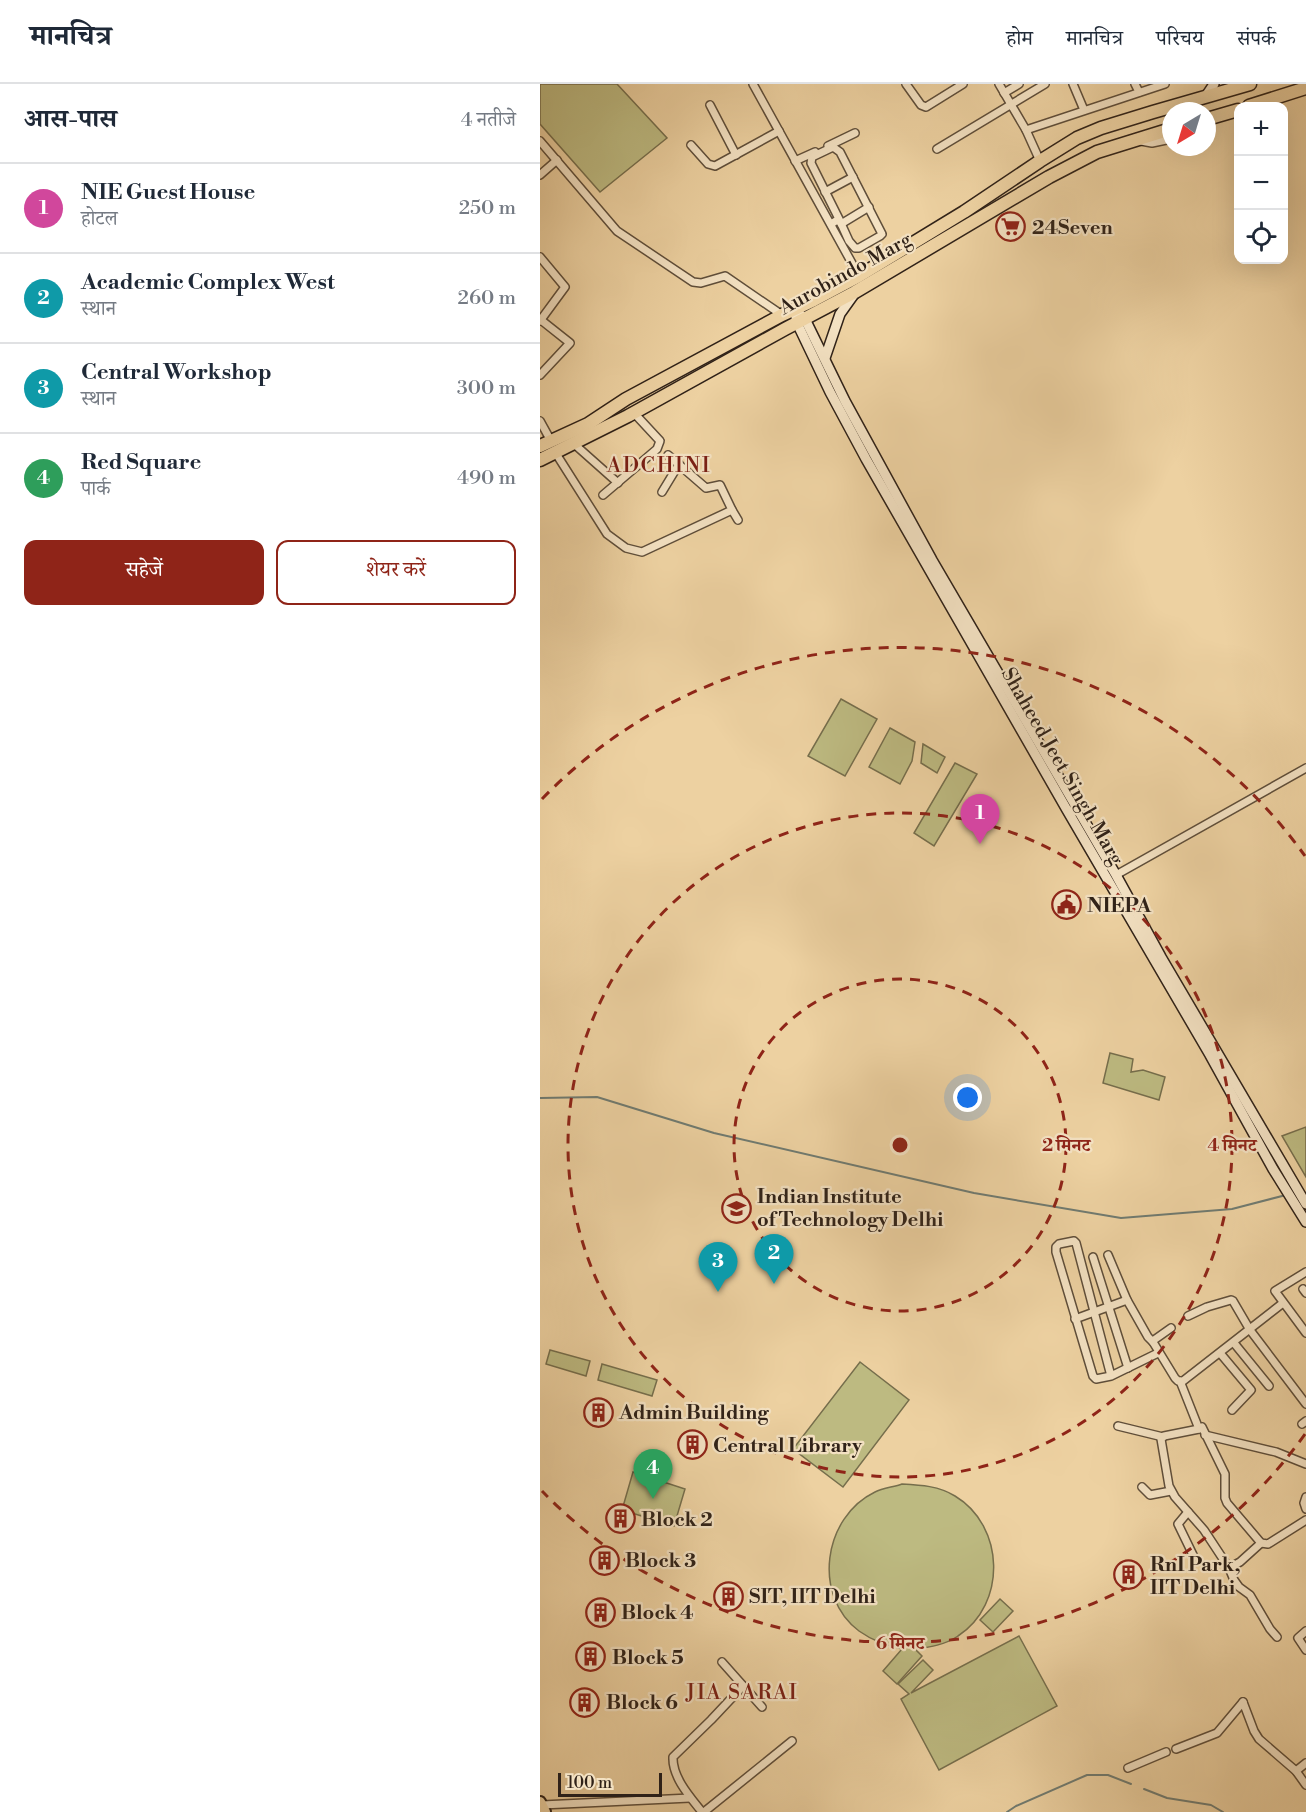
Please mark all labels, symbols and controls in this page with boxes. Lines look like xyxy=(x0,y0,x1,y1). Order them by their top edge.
text: मानचित्र xyxy=(30,19,112,54)
text: होम xyxy=(1006,26,1033,52)
text: मानचित्र xyxy=(1066,26,1123,52)
text: परिचय xyxy=(1156,26,1204,52)
text: संपर्क xyxy=(1237,26,1276,52)
north arrow xyxy=(1162,102,1216,156)
map controls xyxy=(1234,102,1288,264)
button: + xyxy=(1234,102,1288,156)
text: आस-पास xyxy=(24,103,117,135)
text: 4 नतीजे xyxy=(461,108,516,133)
button: − xyxy=(1234,156,1288,210)
text: NIE Guest House xyxy=(81,179,255,206)
text: 1 xyxy=(39,196,48,221)
text: 250 m xyxy=(459,196,516,221)
text: होटल xyxy=(81,207,118,232)
button: locate xyxy=(1234,210,1288,264)
supermarket icon: 24Seven xyxy=(995,211,1027,243)
place label: 24Seven xyxy=(1032,216,1113,241)
street label: Aurobindo Marg xyxy=(774,227,917,322)
text: Academic Complex West xyxy=(81,269,335,296)
text: 2 xyxy=(37,286,50,311)
text: 260 m xyxy=(458,286,516,311)
text: स्थान xyxy=(81,297,116,322)
text: Central Workshop xyxy=(81,359,272,386)
text: 3 xyxy=(37,376,50,401)
text: 300 m xyxy=(457,376,516,401)
text: स्थान xyxy=(81,387,116,412)
text: Red Square xyxy=(81,449,201,476)
district label: ADCHINI xyxy=(606,453,711,479)
text: 4 xyxy=(37,466,50,491)
text: 490 m xyxy=(457,466,516,491)
text: पार्क xyxy=(81,477,110,502)
button: सहेजें xyxy=(24,540,264,605)
button: शेयर करें xyxy=(276,540,516,605)
street label: Shaheed Jeet Singh Marg xyxy=(995,663,1129,871)
pin: 1 xyxy=(960,794,1000,844)
public building icon: NIEPA xyxy=(1050,889,1082,921)
place label: NIEPA xyxy=(1087,894,1152,919)
your location xyxy=(953,1083,982,1112)
text: 2 मिनट xyxy=(1042,1134,1091,1157)
text: 4 मिनट xyxy=(1207,1134,1258,1157)
centre of rings xyxy=(890,1135,910,1155)
place label: Indian Institute of Technology Delhi xyxy=(757,1185,944,1233)
school or university icon: Indian Institute of Technology Delhi xyxy=(720,1192,752,1224)
pin: 2 xyxy=(754,1234,794,1284)
pin: 3 xyxy=(698,1242,738,1292)
building icon: Admin Building xyxy=(582,1396,614,1428)
place label: Admin Building xyxy=(618,1401,769,1426)
building icon: Central Library xyxy=(676,1429,708,1461)
place label: Central Library xyxy=(713,1434,863,1459)
pin: 4 xyxy=(634,1450,672,1499)
building icon: Block 2 xyxy=(604,1503,636,1535)
place label: Block 2 xyxy=(641,1508,713,1533)
building icon: Block 3 xyxy=(588,1544,620,1576)
place label: Block 3 xyxy=(625,1549,696,1574)
place label: RnI Park, IIT Delhi xyxy=(1150,1553,1241,1601)
building icon: RnI Park, IIT Delhi xyxy=(1113,1559,1145,1591)
building icon: SIT, IIT Delhi xyxy=(712,1580,744,1612)
place label: SIT, IIT Delhi xyxy=(749,1585,876,1610)
building icon: Block 4 xyxy=(584,1596,616,1628)
place label: Block 4 xyxy=(621,1601,694,1626)
text: 6 मिनट xyxy=(876,1632,925,1655)
building icon: Block 5 xyxy=(575,1641,607,1673)
place label: Block 5 xyxy=(612,1646,684,1671)
district label: JIA SARAI xyxy=(685,1680,798,1706)
building icon: Block 6 xyxy=(569,1686,601,1718)
place label: Block 6 xyxy=(606,1691,678,1716)
scale bar xyxy=(558,1770,662,1798)
text: 100 m xyxy=(567,1773,612,1793)

